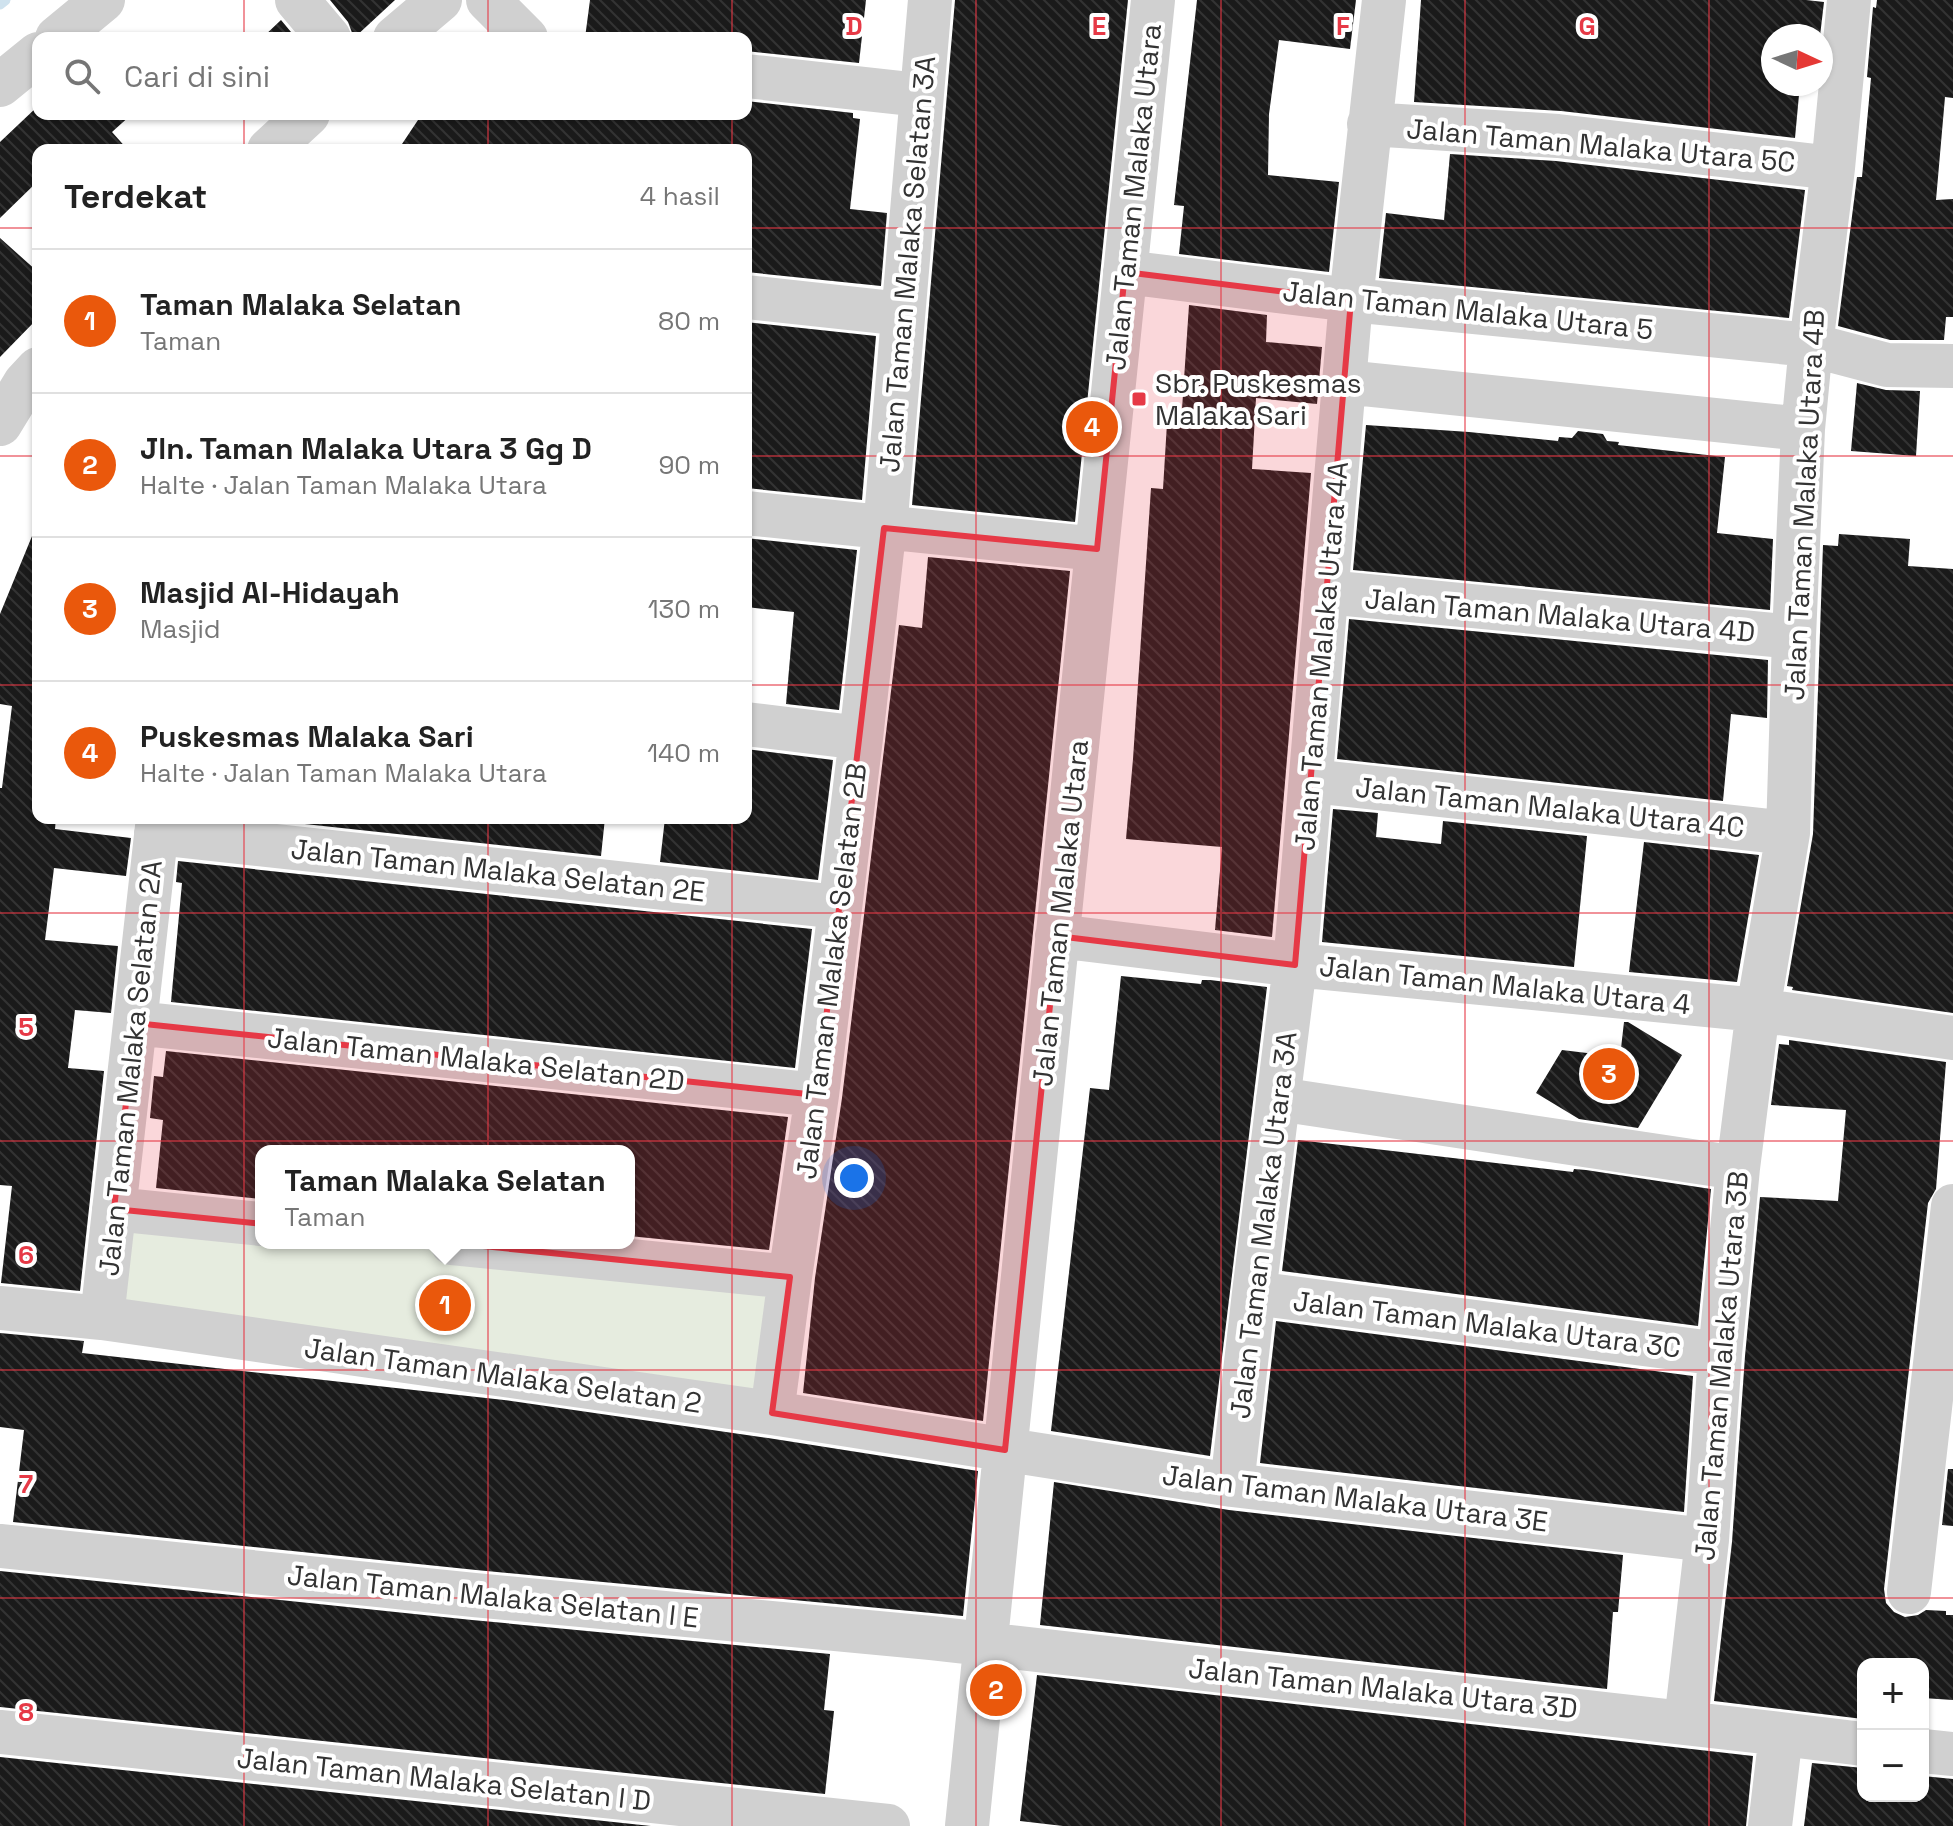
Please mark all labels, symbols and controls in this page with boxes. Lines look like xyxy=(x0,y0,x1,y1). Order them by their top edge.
text: D xyxy=(845,9,863,43)
text: E xyxy=(1092,9,1106,43)
text: F xyxy=(1336,9,1350,43)
text: G xyxy=(1578,9,1596,43)
street label: Jalan Taman Malaka Utara xyxy=(1097,22,1169,372)
north arrow xyxy=(1761,24,1833,96)
search box xyxy=(32,32,752,120)
icon: search xyxy=(60,54,104,98)
street label: Jalan Taman Malaka Selatan 3A xyxy=(871,54,943,474)
text: Cari di sini xyxy=(124,57,270,96)
street label: Jalan Taman Malaka Utara 5C xyxy=(1405,110,1797,180)
text: Terdekat xyxy=(64,175,207,218)
text: 4 hasil xyxy=(640,179,720,213)
street label: Jalan Taman Malaka Utara 5 xyxy=(1281,273,1655,347)
text: Taman Malaka Selatan xyxy=(140,285,461,324)
text: 1 xyxy=(84,304,96,338)
text: 80 m xyxy=(658,304,720,338)
street label: Jalan Taman Malaka Utara 4B xyxy=(1776,309,1832,701)
text: Taman xyxy=(140,324,221,358)
place label: Sbr. Puskesmas Malaka Sari xyxy=(1155,365,1362,433)
marker: Sbr. Puskesmas Malaka Sari xyxy=(1130,390,1148,408)
pin: 4 xyxy=(1066,397,1118,457)
text: Jln. Taman Malaka Utara 3 Gg D xyxy=(140,429,592,468)
text: 2 xyxy=(82,448,98,482)
text: 90 m xyxy=(658,448,720,482)
street label: Jalan Taman Malaka Utara 4A xyxy=(1286,460,1356,852)
text: Halte · Jalan Taman Malaka Utara xyxy=(140,468,547,502)
text: Masjid Al-Hidayah xyxy=(140,573,400,612)
street label: Jalan Taman Malaka Utara 4D xyxy=(1363,580,1757,650)
text: 3 xyxy=(82,592,98,626)
text: 130 m xyxy=(648,592,720,626)
text: Masjid xyxy=(140,612,221,646)
text: Puskesmas Malaka Sari xyxy=(140,717,474,756)
text: 4 xyxy=(82,736,98,770)
text: 140 m xyxy=(647,736,720,770)
street label: Jalan Taman Malaka Utara xyxy=(1024,738,1096,1088)
text: Halte · Jalan Taman Malaka Utara xyxy=(140,756,547,790)
street label: Jalan Taman Malaka Selatan 2B xyxy=(788,761,874,1181)
street label: Jalan Taman Malaka Utara 4C xyxy=(1354,769,1746,845)
street label: Jalan Taman Malaka Selatan 2E xyxy=(289,830,707,910)
street label: Jalan Taman Malaka Selatan 2A xyxy=(90,858,170,1278)
street label: Jalan Taman Malaka Utara 4 xyxy=(1318,948,1692,1022)
text: 5 xyxy=(18,1010,34,1044)
street label: Jalan Taman Malaka Selatan 2D xyxy=(266,1019,686,1099)
street label: Jalan Taman Malaka Utara 3A xyxy=(1221,1029,1305,1421)
pin: 3 xyxy=(1583,1044,1635,1104)
popup xyxy=(255,1145,635,1249)
your location xyxy=(834,1158,874,1198)
text: Taman Malaka Selatan xyxy=(284,1161,606,1200)
street label: Jalan Taman Malaka Utara 3B xyxy=(1686,1170,1756,1562)
text: Taman xyxy=(284,1200,366,1234)
text: 6 xyxy=(18,1238,34,1272)
pin: 1 xyxy=(419,1275,471,1335)
street label: Jalan Taman Malaka Utara 3C xyxy=(1291,1282,1683,1366)
street label: Jalan Taman Malaka Selatan 2 xyxy=(302,1329,704,1421)
street label: Jalan Taman Malaka Utara 3E xyxy=(1160,1456,1550,1540)
text: 7 xyxy=(19,1467,33,1501)
street label: Jalan Taman Malaka Selatan I E xyxy=(286,1556,700,1636)
street label: Jalan Taman Malaka Utara 3D xyxy=(1187,1650,1579,1726)
map controls xyxy=(1857,1658,1929,1802)
button: + xyxy=(1857,1658,1929,1730)
pin: 2 xyxy=(970,1660,1022,1720)
text: 8 xyxy=(18,1695,34,1729)
button: − xyxy=(1857,1730,1929,1802)
street label: Jalan Taman Malaka Selatan I D xyxy=(235,1739,653,1819)

